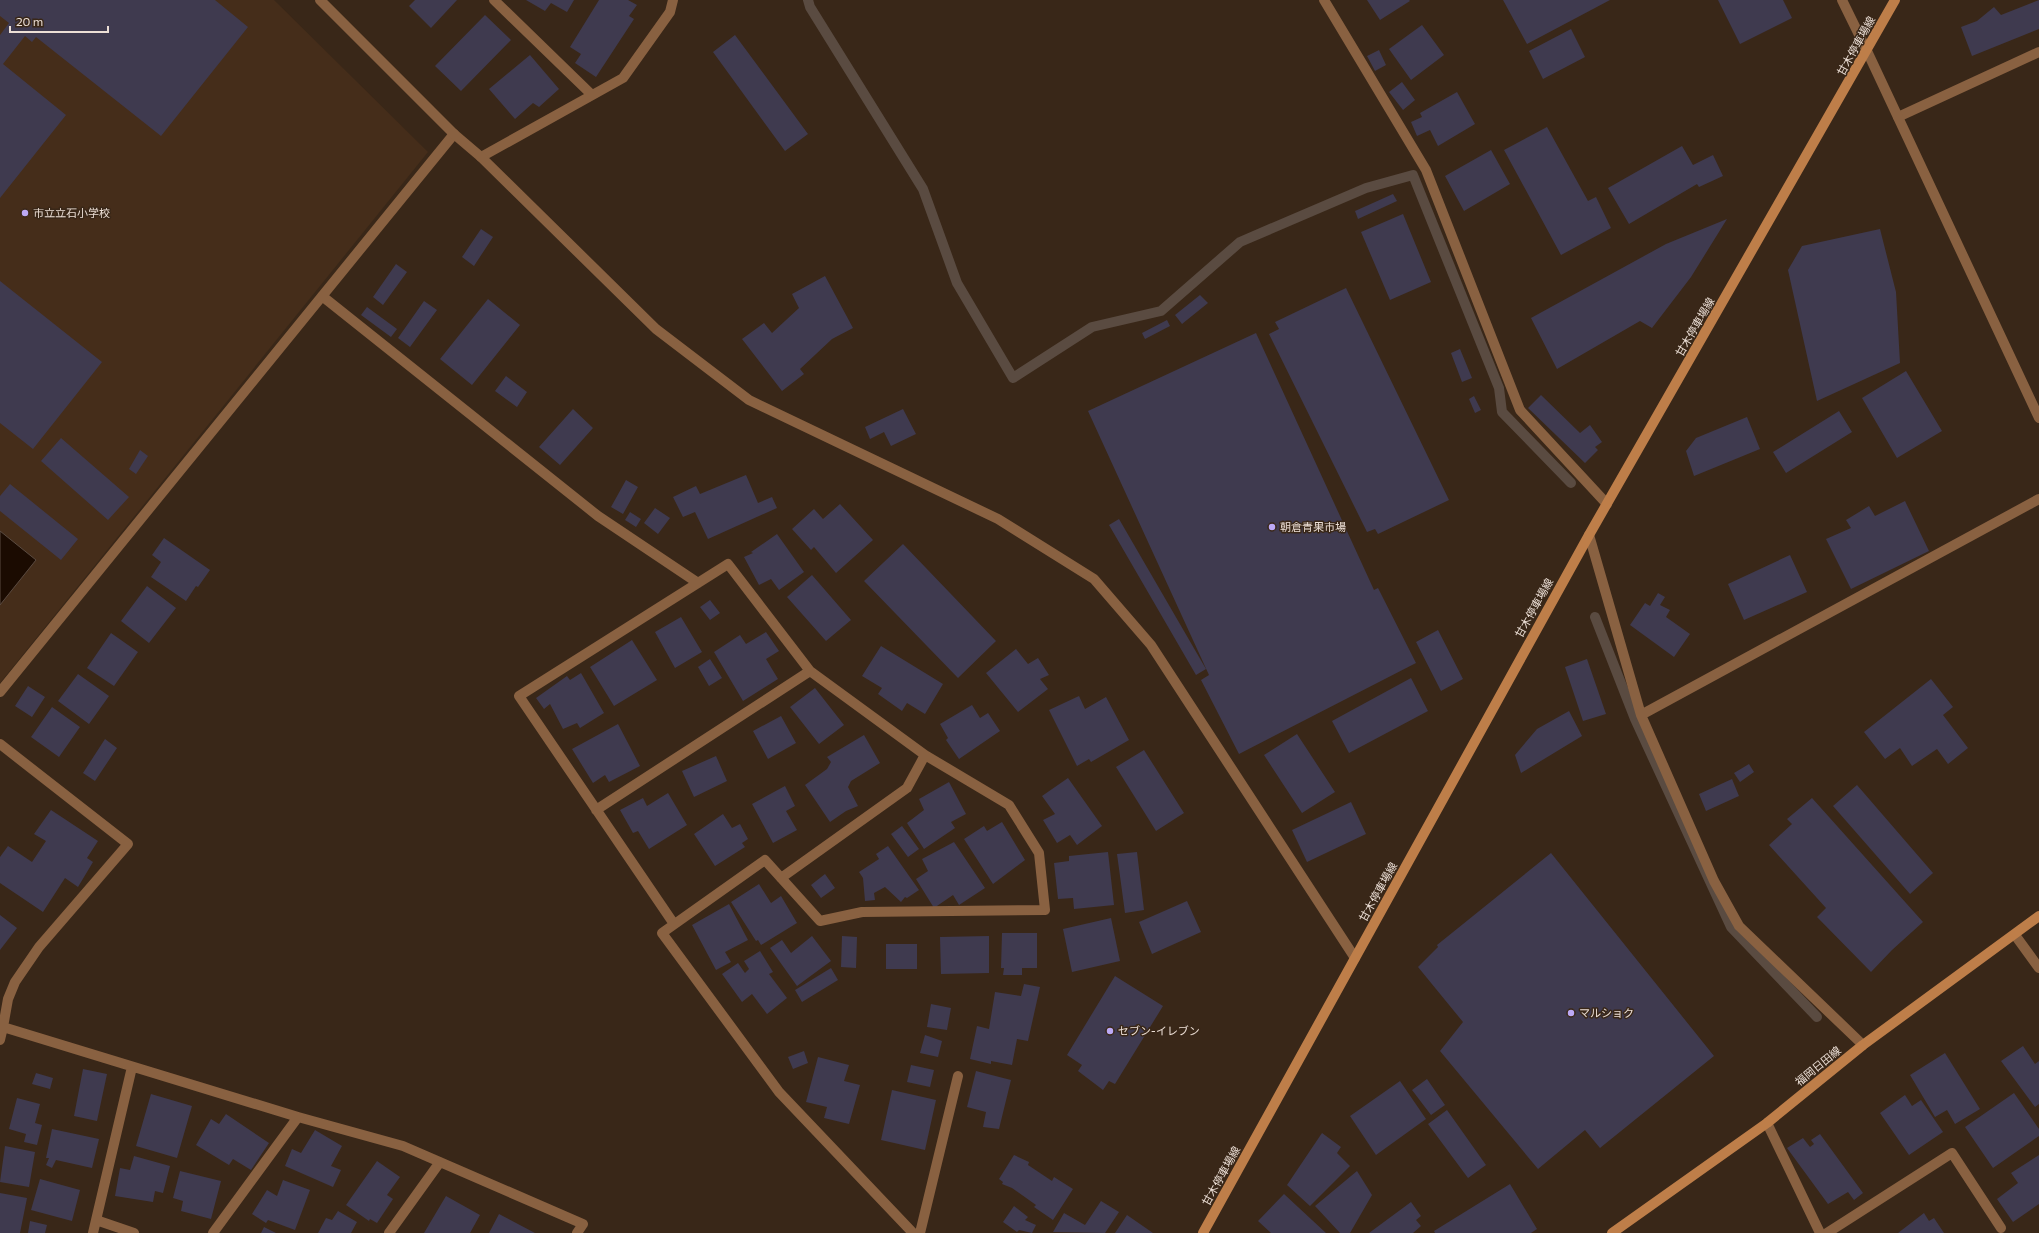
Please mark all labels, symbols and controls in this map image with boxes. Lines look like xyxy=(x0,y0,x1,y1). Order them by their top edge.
scale bar xyxy=(10,8,108,34)
text: 20 m xyxy=(16,14,43,28)
street label: 甘木停車場線 xyxy=(1834,14,1877,78)
place label: 市立立石小学校 xyxy=(33,206,110,219)
marker: 市立立石小学校 xyxy=(20,208,30,218)
street label: 甘木停車場線 xyxy=(1672,295,1717,359)
place label: 朝倉青果市場 xyxy=(1280,520,1346,533)
marker: 朝倉青果市場 xyxy=(1267,522,1277,532)
street label: 甘木停車場線 xyxy=(1512,576,1555,640)
street label: 甘木停車場線 xyxy=(1356,860,1399,924)
place label: マルショク xyxy=(1579,1006,1634,1019)
marker: マルショク xyxy=(1566,1008,1576,1018)
place label: セブン-イレブン xyxy=(1118,1024,1200,1037)
marker: セブン-イレブン xyxy=(1105,1026,1115,1036)
street label: 福岡日田線 xyxy=(1792,1043,1843,1088)
street label: 甘木停車場線 xyxy=(1199,1144,1242,1208)

